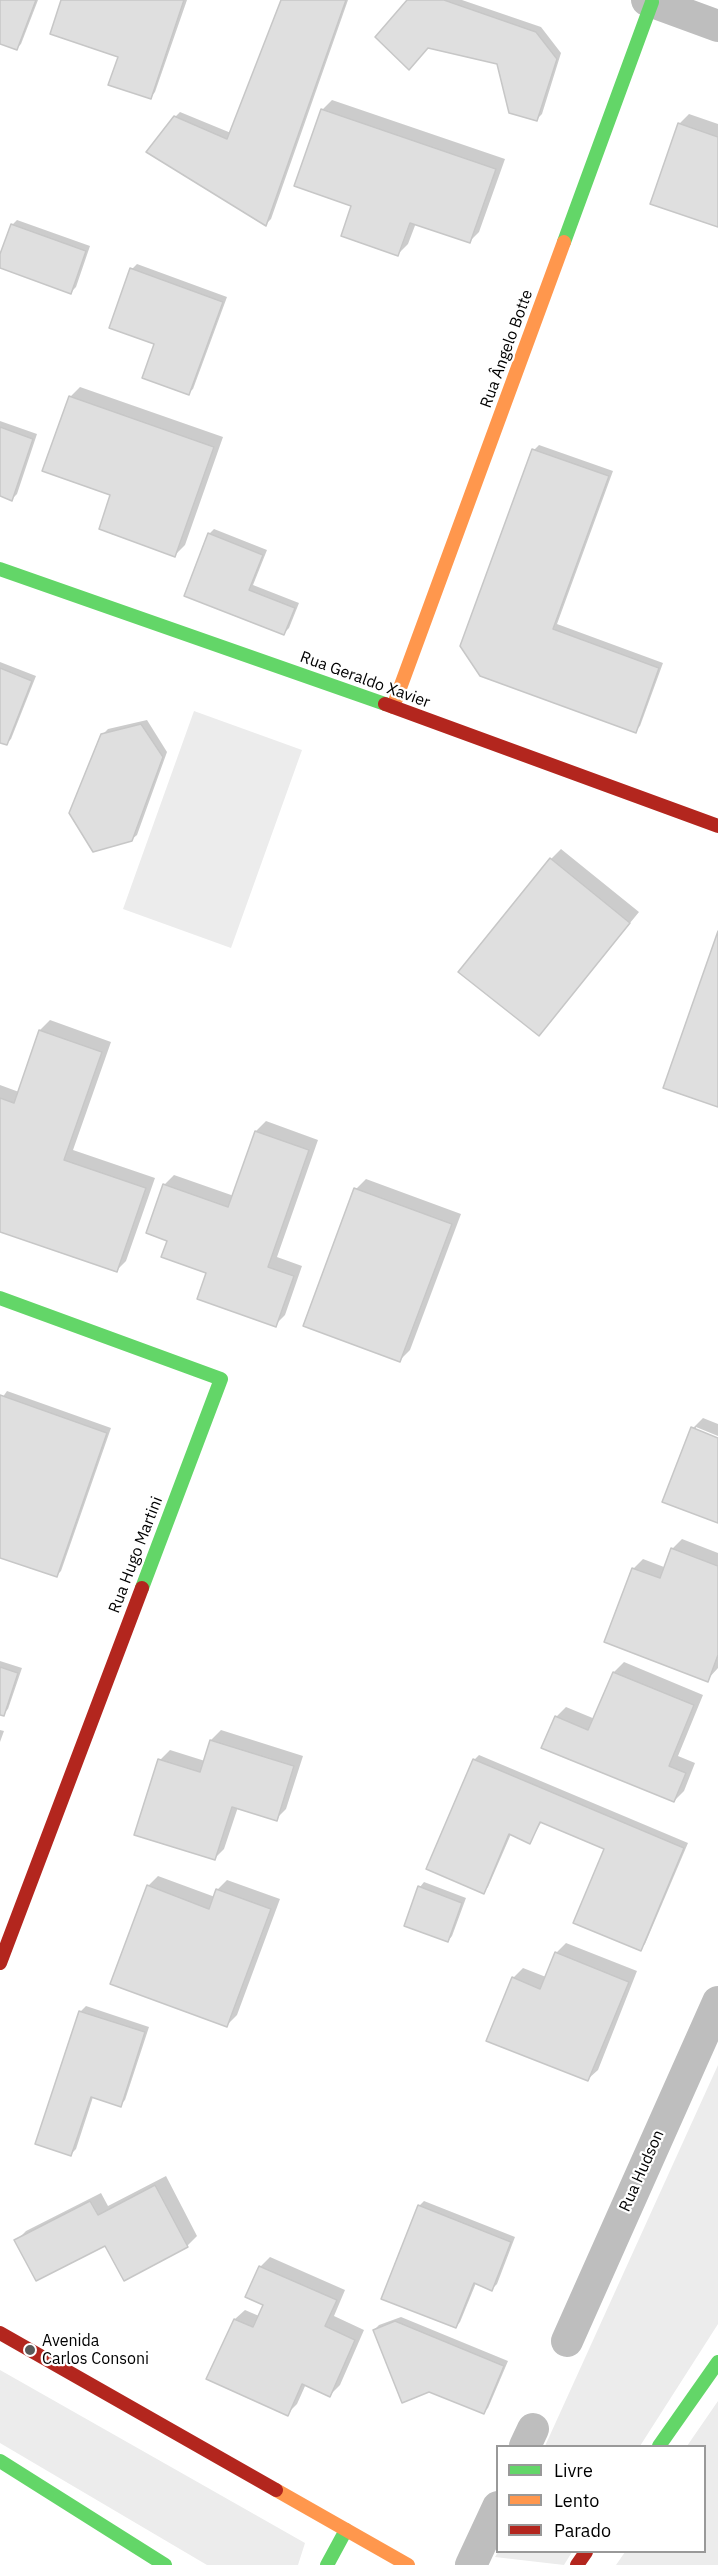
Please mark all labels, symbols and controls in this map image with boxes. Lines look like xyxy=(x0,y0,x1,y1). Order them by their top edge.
street label: Rua Ângelo Botte xyxy=(477,287,537,411)
street label: Rua Geraldo Xavier xyxy=(297,648,433,712)
street label: Rua Hugo Martini xyxy=(105,1494,167,1616)
street label: Rua Hudson xyxy=(616,2127,668,2215)
place label: Avenida Carlos Consoni xyxy=(42,2331,149,2369)
marker: Avenida Carlos Consoni xyxy=(23,2343,37,2357)
legend xyxy=(496,2445,706,2553)
text: Livre xyxy=(554,2459,593,2482)
text: Lento xyxy=(554,2489,599,2512)
text: Parado xyxy=(554,2519,611,2542)

